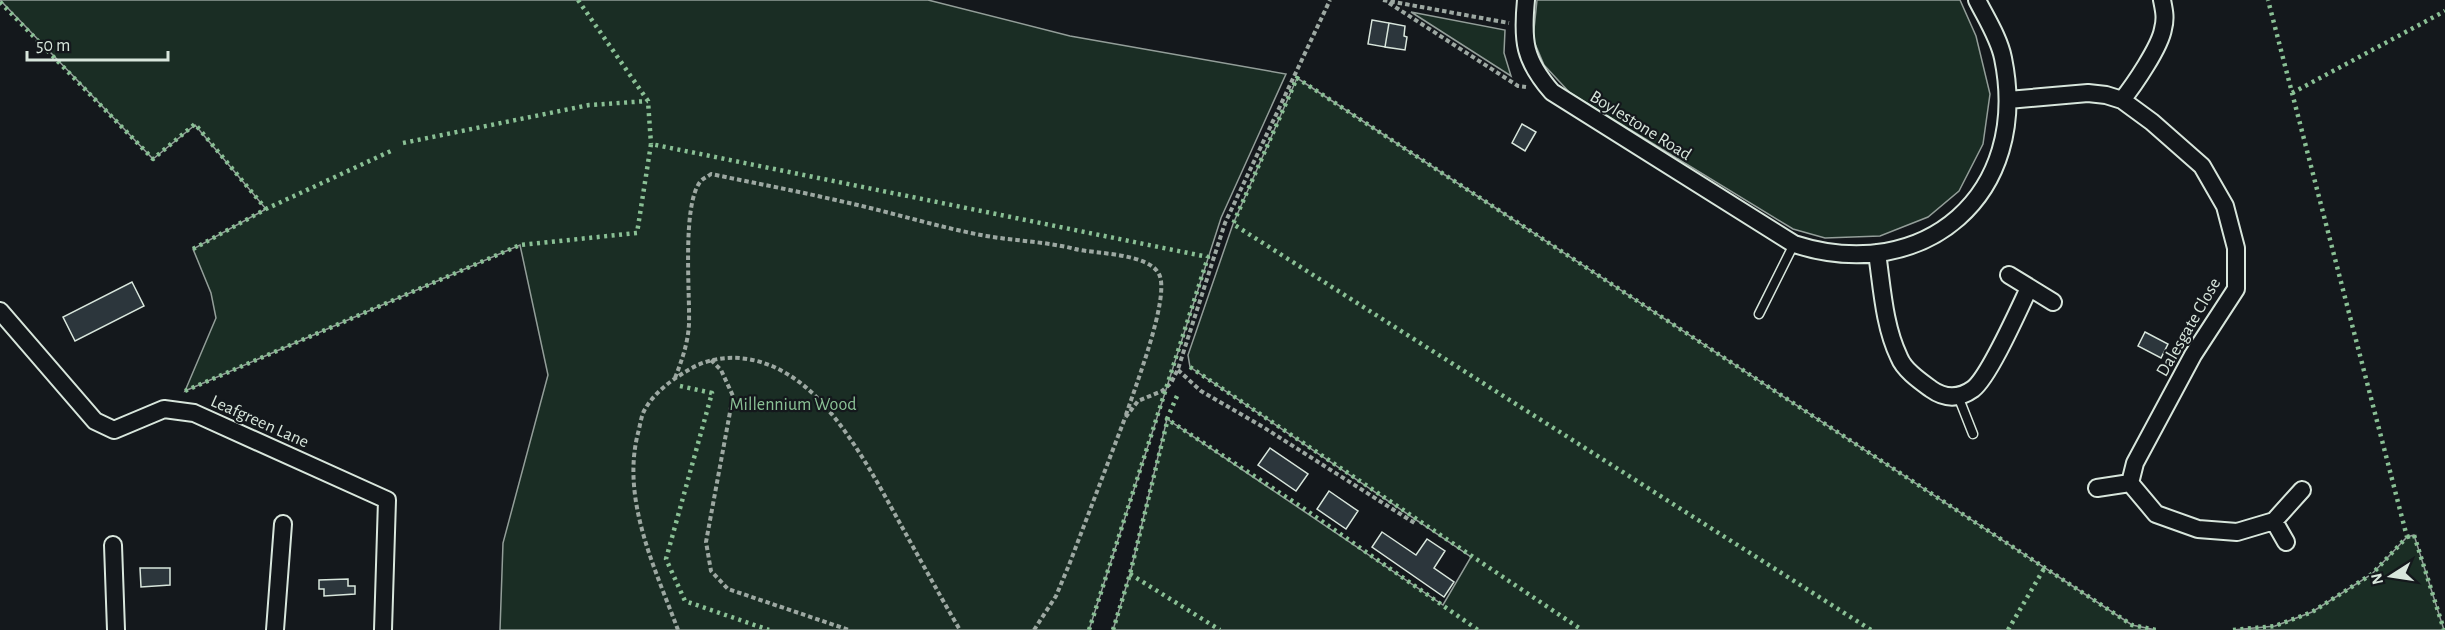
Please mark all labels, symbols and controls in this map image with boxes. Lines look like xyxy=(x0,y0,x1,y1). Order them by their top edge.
scale bar xyxy=(27,24,168,62)
text: 50 m xyxy=(36,37,70,55)
street label: Boylestone Road xyxy=(1587,88,1694,164)
street label: Dalesgate Close xyxy=(2153,275,2224,380)
street label: Leafgreen Lane xyxy=(208,392,311,452)
park label: Millennium Wood xyxy=(729,396,857,414)
north arrow xyxy=(2361,546,2421,606)
text: N xyxy=(2368,572,2386,586)

